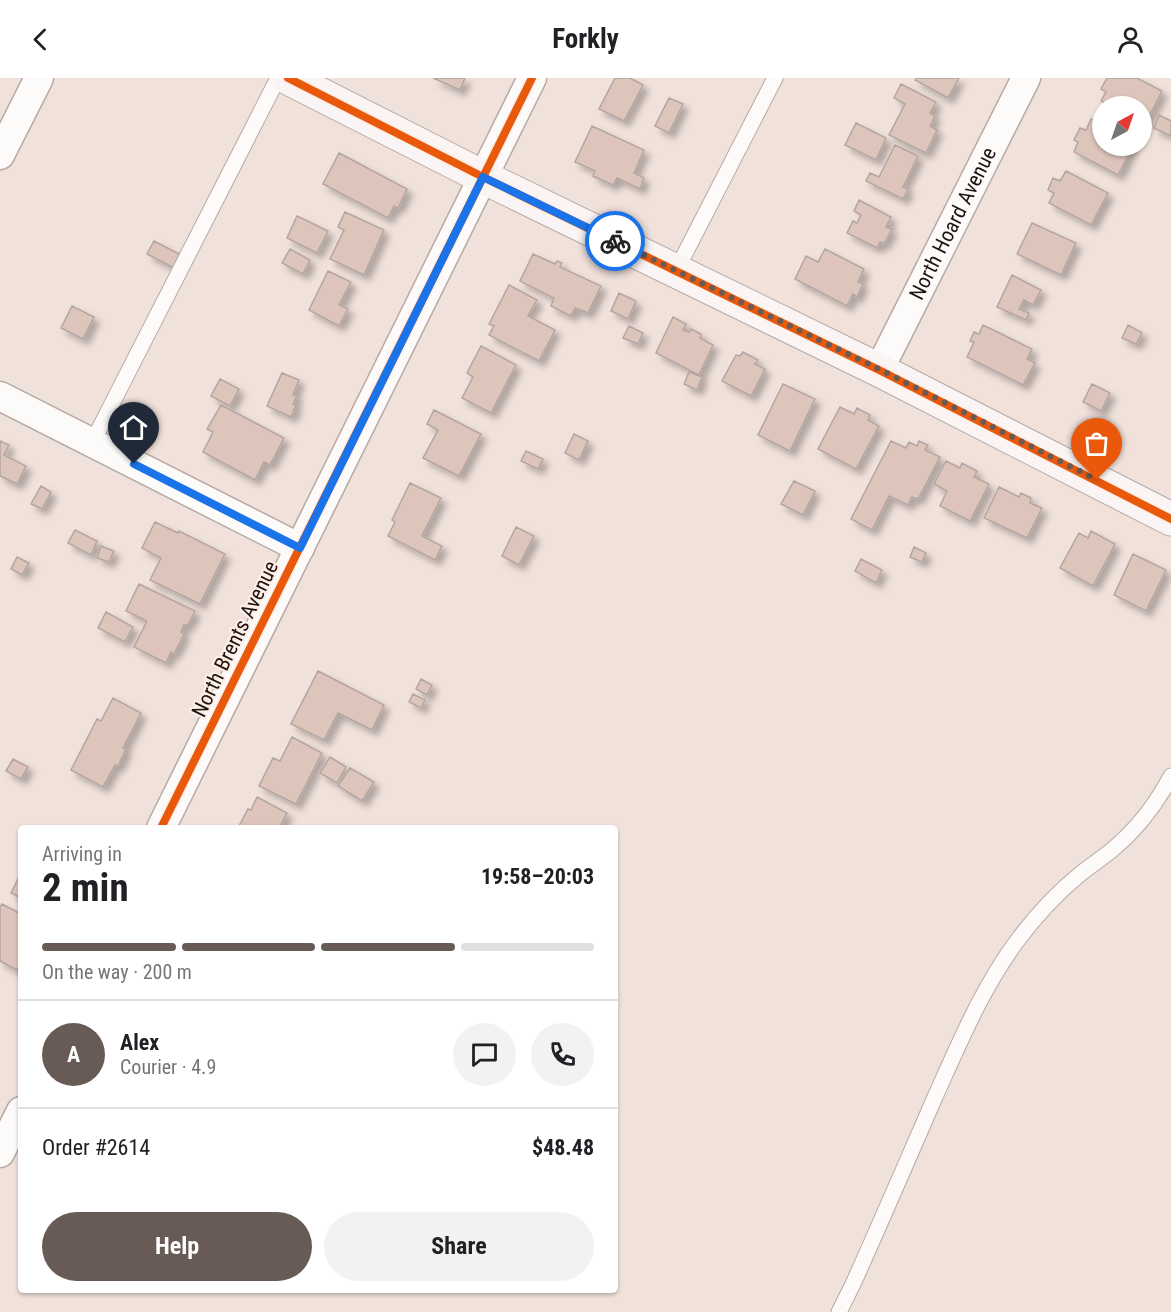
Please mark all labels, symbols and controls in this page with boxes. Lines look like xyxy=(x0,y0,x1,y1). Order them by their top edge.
icon: back xyxy=(24,23,57,56)
text: Forkly xyxy=(552,23,619,55)
icon: person xyxy=(1114,23,1147,56)
north arrow xyxy=(1092,96,1152,156)
map controls xyxy=(1092,96,1152,156)
street label: North Hoard Avenue xyxy=(904,143,1001,304)
courier xyxy=(585,211,645,271)
icon: bike xyxy=(599,225,632,258)
pin xyxy=(108,402,159,464)
icon: home xyxy=(117,411,150,444)
pin xyxy=(1071,418,1122,480)
icon: bag xyxy=(1080,427,1113,460)
street label: North Brents Avenue xyxy=(187,557,283,721)
text: Arriving in xyxy=(42,842,122,866)
text: 19:58–20:03 xyxy=(481,864,594,889)
text: 2 min xyxy=(42,865,129,911)
text: On the way · 200 m xyxy=(42,960,192,984)
button: chat xyxy=(453,1023,516,1086)
button: phone xyxy=(531,1023,594,1086)
text: Alex xyxy=(120,1030,159,1055)
text: A xyxy=(67,1042,80,1067)
text: Courier · 4.9 xyxy=(120,1055,216,1079)
text: Order #2614 xyxy=(42,1135,150,1160)
text: $48.48 xyxy=(532,1135,594,1160)
button: Help xyxy=(42,1212,312,1281)
button: Share xyxy=(324,1212,594,1281)

